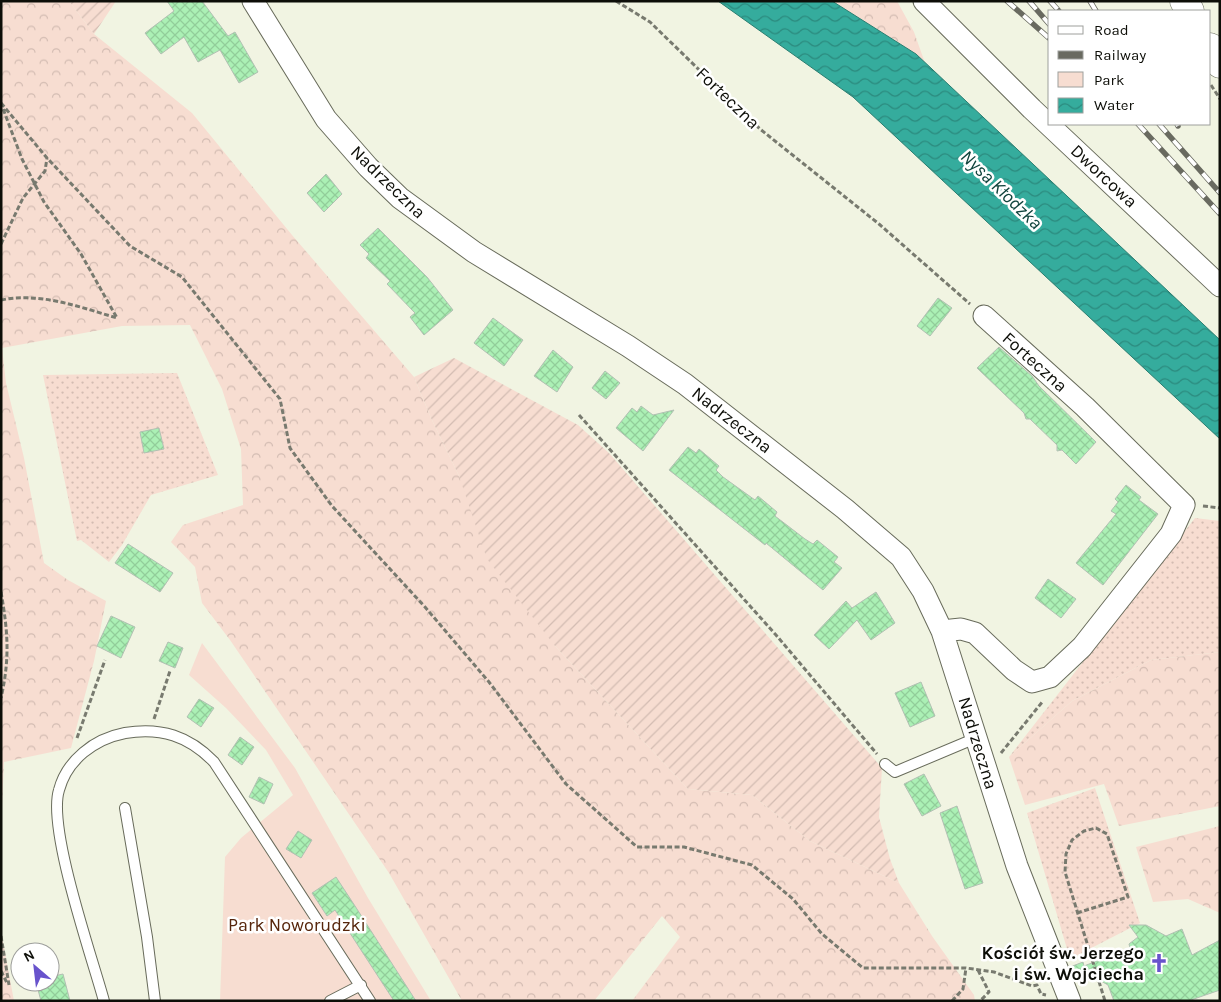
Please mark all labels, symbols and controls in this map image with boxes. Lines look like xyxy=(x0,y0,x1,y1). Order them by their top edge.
legend xyxy=(1048,10,1211,125)
text: Road xyxy=(1094,21,1129,39)
text: Railway xyxy=(1094,46,1146,64)
street label: Forteczna xyxy=(692,62,764,134)
text: Park xyxy=(1094,71,1124,89)
text: Water xyxy=(1094,96,1135,114)
street label: Dworcowa xyxy=(1066,140,1142,212)
street label: Nadrzeczna xyxy=(346,141,430,223)
water label: Nysa Kłodzka xyxy=(956,145,1047,234)
street label: Forteczna xyxy=(998,327,1072,397)
street label: Nadrzeczna xyxy=(687,382,777,458)
street label: Nadrzeczna xyxy=(953,694,1003,792)
park label: Park Noworudzki xyxy=(228,914,366,936)
north arrow xyxy=(10,942,60,992)
place label: Kościół św. Jerzego i św. Wojciecha xyxy=(982,942,1144,985)
text: N xyxy=(21,946,38,966)
church icon: Kościół św. Jerzego i św. Wojciecha xyxy=(1148,952,1170,974)

